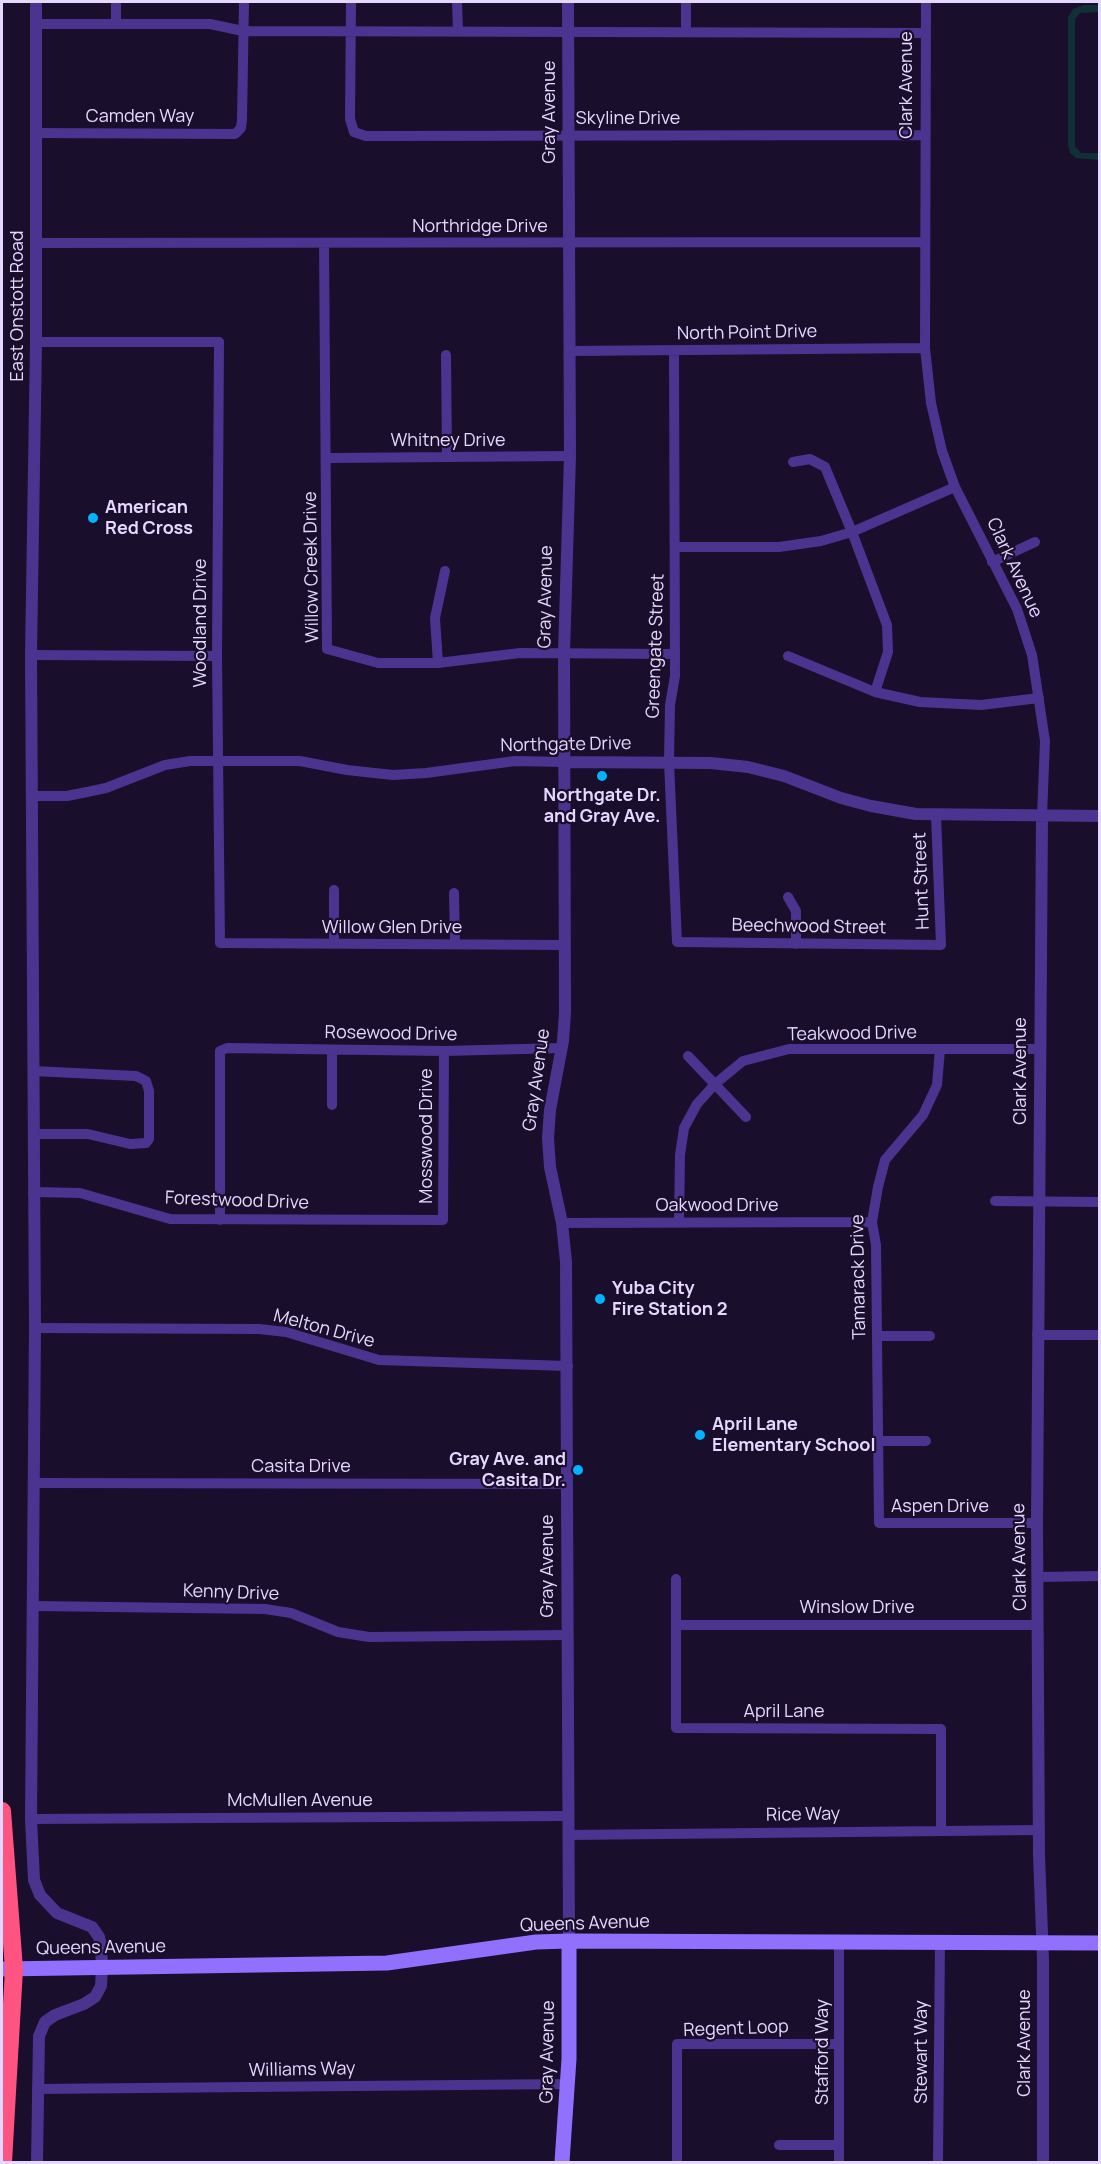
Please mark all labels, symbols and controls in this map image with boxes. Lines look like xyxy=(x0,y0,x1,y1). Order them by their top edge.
street label: Clark Avenue xyxy=(896,31,918,139)
street label: Gray Avenue xyxy=(539,61,561,163)
street label: Camden Way xyxy=(86,106,194,128)
street label: Skyline Drive xyxy=(576,108,680,130)
street label: Northridge Drive xyxy=(412,216,548,238)
street label: East Onstott Road xyxy=(7,231,29,381)
street label: North Point Drive xyxy=(677,321,817,345)
street label: Whitney Drive xyxy=(390,430,506,452)
street label: Willow Creek Drive xyxy=(300,491,324,643)
place label: American Red Cross xyxy=(105,497,193,540)
marker: American Red Cross xyxy=(86,511,100,525)
street label: Clark Avenue xyxy=(981,515,1047,621)
street label: Gray Avenue xyxy=(534,545,558,649)
street label: Woodland Drive xyxy=(190,559,212,687)
street label: Greengate Street xyxy=(643,573,669,719)
street label: Northgate Drive xyxy=(500,733,632,757)
marker: Northgate Dr. and Gray Ave. xyxy=(595,769,609,783)
place label: Northgate Dr. and Gray Ave. xyxy=(543,785,661,828)
street label: Hunt Street xyxy=(910,832,934,930)
street label: Beechwood Street xyxy=(732,915,886,939)
street label: Willow Glen Drive xyxy=(322,917,462,939)
street label: Clark Avenue xyxy=(1010,1017,1032,1125)
street label: Rosewood Drive xyxy=(325,1022,457,1046)
street label: Teakwood Drive xyxy=(787,1022,917,1046)
street label: Gray Avenue xyxy=(519,1028,555,1132)
street label: Mosswood Drive xyxy=(416,1068,438,1204)
street label: Forestwood Drive xyxy=(165,1188,309,1214)
street label: Oakwood Drive xyxy=(655,1195,779,1217)
street label: Tamarack Drive xyxy=(847,1214,871,1340)
place label: Yuba City Fire Station 2 xyxy=(612,1278,727,1320)
marker: Yuba City Fire Station 2 xyxy=(593,1292,607,1306)
street label: Melton Drive xyxy=(271,1305,377,1353)
place label: April Lane Elementary School xyxy=(712,1414,875,1456)
marker: April Lane Elementary School xyxy=(693,1428,707,1442)
place label: Gray Ave. and Casita Dr. xyxy=(449,1449,566,1492)
street label: Casita Drive xyxy=(251,1456,351,1478)
marker: Gray Ave. and Casita Dr. xyxy=(571,1463,585,1477)
street label: Aspen Drive xyxy=(891,1496,989,1518)
street label: Clark Avenue xyxy=(1008,1503,1032,1611)
street label: Gray Avenue xyxy=(537,1515,559,1617)
street label: Kenny Drive xyxy=(182,1581,280,1605)
street label: Winslow Drive xyxy=(800,1597,914,1619)
street label: April Lane xyxy=(744,1701,824,1723)
street label: McMullen Avenue xyxy=(227,1790,373,1812)
street label: Rice Way xyxy=(766,1804,840,1826)
street label: Queens Avenue xyxy=(520,1911,650,1937)
street label: Queens Avenue xyxy=(36,1936,166,1960)
street label: Clark Avenue xyxy=(1014,1989,1036,2097)
street label: Stafford Way xyxy=(812,1999,834,2105)
street label: Gray Avenue xyxy=(536,2000,560,2104)
street label: Stewart Way xyxy=(911,2000,933,2104)
street label: Regent Loop xyxy=(683,2016,789,2042)
street label: Williams Way xyxy=(249,2058,355,2082)

